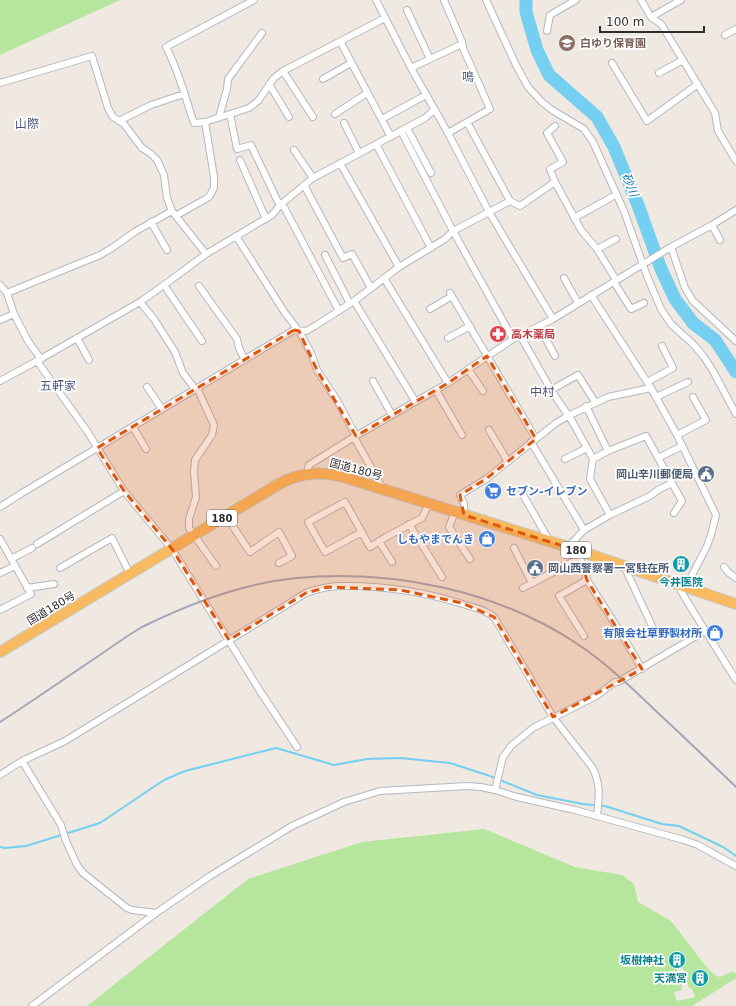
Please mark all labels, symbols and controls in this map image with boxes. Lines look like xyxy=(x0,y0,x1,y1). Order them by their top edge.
scale bar xyxy=(600,8,704,34)
text: 100 m xyxy=(606,15,644,29)
school or university icon: 白ゆり保育園 xyxy=(557,33,577,53)
place label: 白ゆり保育園 xyxy=(580,37,646,50)
district label: 鳴 xyxy=(462,70,474,84)
district label: 山際 xyxy=(15,117,39,131)
water label: 砂川 xyxy=(619,171,642,201)
pharmacy icon: 高木薬局 xyxy=(488,324,508,344)
place label: 高木薬局 xyxy=(511,328,555,341)
district label: 五軒家 xyxy=(40,379,76,393)
district label: 中村 xyxy=(530,385,555,399)
street label: 国道180号 xyxy=(328,456,384,483)
public building icon: 岡山辛川郵便局 xyxy=(696,464,716,484)
place label: 岡山辛川郵便局 xyxy=(616,468,693,481)
supermarket icon: セブン-イレブン xyxy=(483,481,503,501)
place label: セブン-イレブン xyxy=(506,485,588,498)
road number: 180 xyxy=(207,510,237,526)
shop icon: しもやまでんき xyxy=(477,529,497,549)
place label: しもやまでんき xyxy=(397,533,474,546)
road number: 180 xyxy=(561,542,591,558)
building icon: 今井医院 xyxy=(671,554,691,574)
public building icon: 岡山西警察署一宮駐在所 xyxy=(525,558,545,578)
place label: 岡山西警察署一宮駐在所 xyxy=(548,562,669,575)
place label: 今井医院 xyxy=(659,576,703,589)
street label: 国道180号 xyxy=(25,589,78,628)
shop icon: 有限会社草野製材所 xyxy=(705,623,725,643)
place label: 有限会社草野製材所 xyxy=(603,627,702,640)
building icon: 坂樹神社 xyxy=(667,950,687,970)
place label: 坂樹神社 xyxy=(620,954,664,967)
building icon: 天満宮 xyxy=(690,968,710,988)
place label: 天満宮 xyxy=(654,972,687,985)

